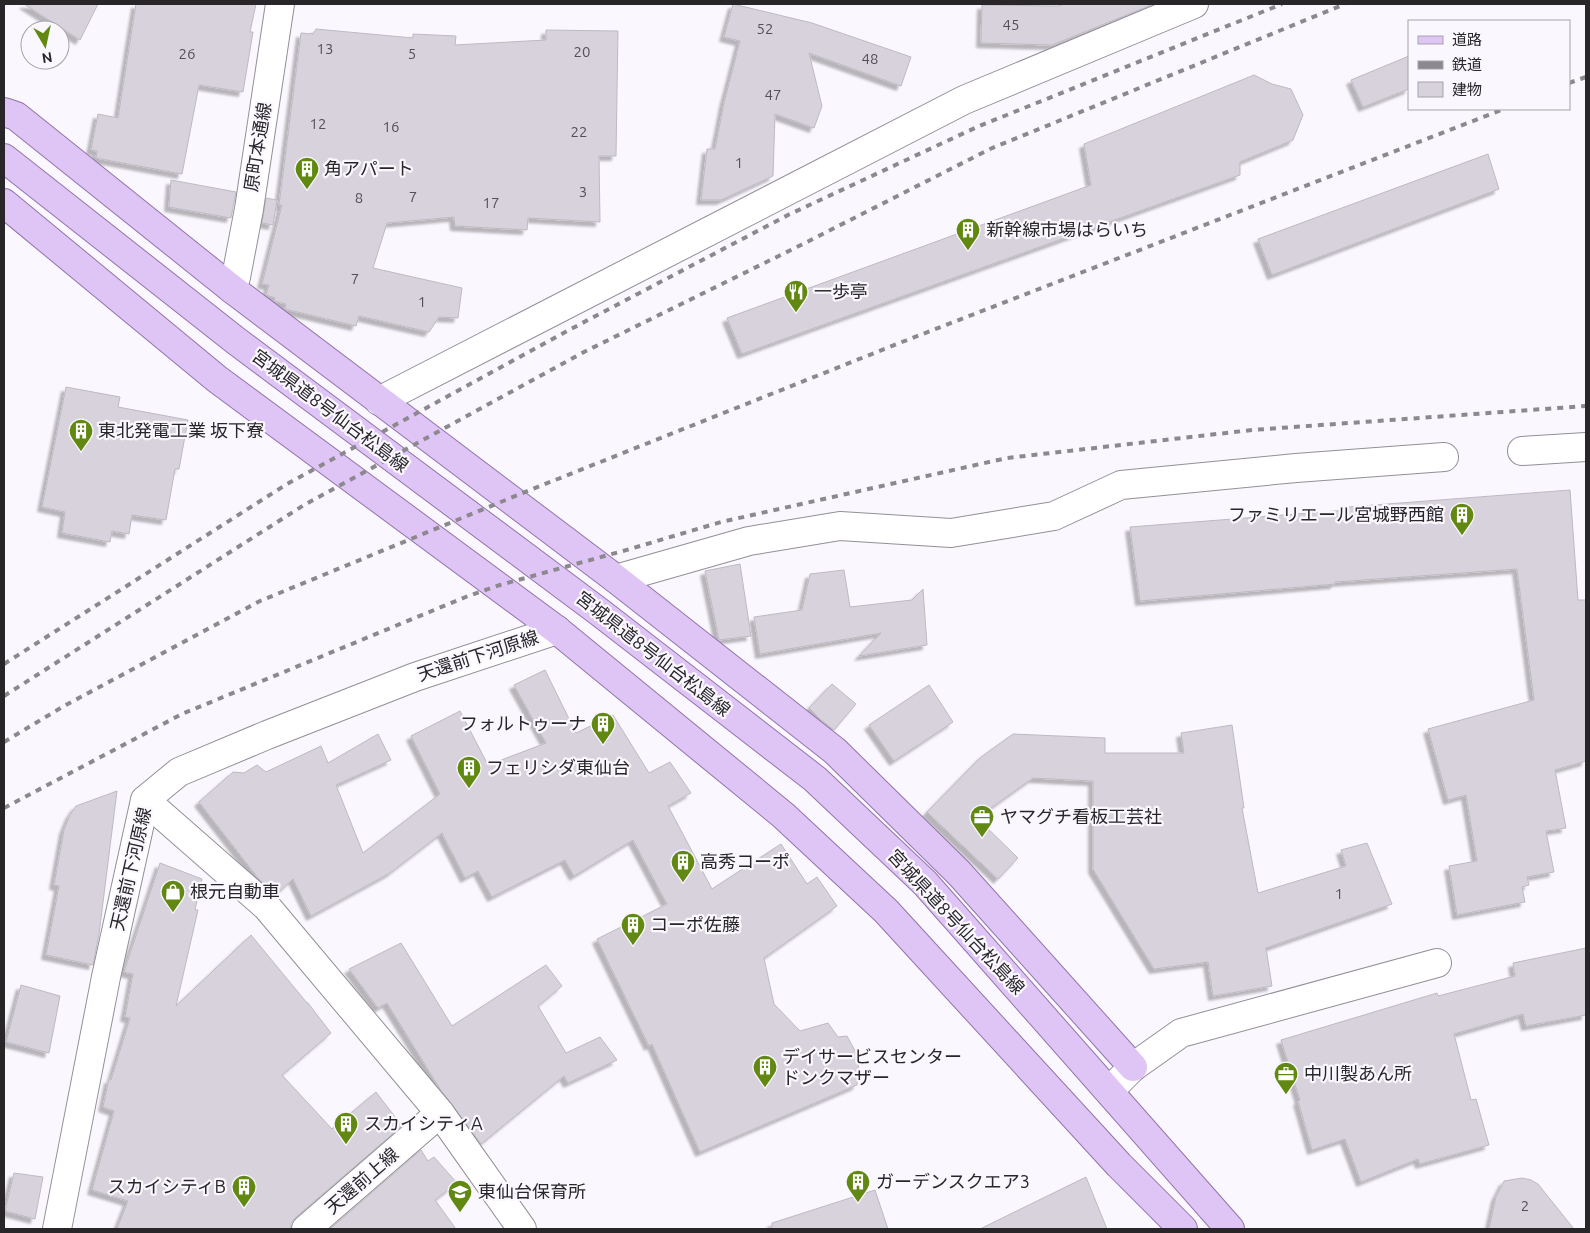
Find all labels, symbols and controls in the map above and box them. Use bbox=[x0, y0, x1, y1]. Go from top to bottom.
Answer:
house number: 45 bbox=[1003, 16, 1019, 33]
north arrow bbox=[20, 20, 70, 70]
house number: 52 bbox=[757, 20, 773, 37]
legend bbox=[1408, 20, 1570, 110]
text: 道路 bbox=[1452, 31, 1482, 48]
house number: 13 bbox=[317, 40, 333, 57]
house number: 20 bbox=[574, 43, 590, 60]
house number: 26 bbox=[179, 45, 195, 62]
house number: 5 bbox=[408, 45, 416, 62]
text: N bbox=[41, 49, 53, 67]
house number: 48 bbox=[862, 50, 878, 67]
text: 鉄道 bbox=[1452, 56, 1482, 73]
text: 建物 bbox=[1452, 81, 1482, 98]
house number: 47 bbox=[765, 86, 781, 103]
street label: 原町本通線 bbox=[240, 101, 274, 193]
house number: 12 bbox=[310, 115, 326, 132]
house number: 16 bbox=[383, 118, 399, 135]
house number: 22 bbox=[571, 123, 587, 140]
house number: 1 bbox=[735, 154, 743, 171]
building icon: 角アパート bbox=[294, 156, 320, 190]
place label: 角アパート bbox=[324, 158, 414, 178]
house number: 3 bbox=[579, 183, 587, 200]
house number: 7 bbox=[409, 188, 417, 205]
house number: 8 bbox=[355, 189, 363, 206]
house number: 17 bbox=[483, 194, 499, 211]
building icon: 新幹線市場はらいち bbox=[955, 217, 981, 251]
place label: 新幹線市場はらいち bbox=[986, 219, 1148, 239]
house number: 7 bbox=[351, 270, 359, 287]
restaurant icon: 一歩亭 bbox=[783, 279, 809, 313]
place label: 一歩亭 bbox=[814, 281, 868, 301]
house number: 1 bbox=[418, 293, 426, 310]
street label: 宮城県道8号仙台松島線 bbox=[249, 345, 413, 475]
building icon: 東北発電工業 坂下寮 bbox=[68, 418, 94, 452]
place label: 東北発電工業 坂下寮 bbox=[98, 420, 264, 440]
building icon: ファミリエール宮城野西館 bbox=[1449, 502, 1475, 536]
place label: ファミリエール宮城野西館 bbox=[1228, 504, 1444, 524]
street label: 宮城県道8号仙台松島線 bbox=[573, 587, 735, 720]
street label: 天還前下河原線 bbox=[415, 626, 541, 684]
building icon: フォルトゥーナ bbox=[590, 711, 616, 745]
place label: フォルトゥーナ bbox=[460, 713, 586, 733]
building icon: フェリシダ東仙台 bbox=[456, 755, 482, 789]
place label: フェリシダ東仙台 bbox=[486, 757, 630, 777]
office icon: ヤマグチ看板工芸社 bbox=[969, 804, 995, 838]
street label: 天還前下河原線 bbox=[106, 805, 154, 932]
place label: ヤマグチ看板工芸社 bbox=[1000, 806, 1162, 826]
street label: 宮城県道8号仙台松島線 bbox=[885, 845, 1029, 998]
building icon: 高秀コーポ bbox=[670, 849, 696, 883]
place label: 高秀コーポ bbox=[700, 851, 790, 871]
shop icon: 根元自動車 bbox=[160, 879, 186, 913]
place label: 根元自動車 bbox=[190, 881, 280, 901]
house number: 1 bbox=[1335, 885, 1343, 902]
building icon: コーポ佐藤 bbox=[620, 912, 646, 946]
place label: コーポ佐藤 bbox=[650, 914, 740, 934]
place label: デイサービスセンター ドンクマザー bbox=[782, 1046, 962, 1087]
building icon: デイサービスセンター ドンクマザー bbox=[752, 1054, 778, 1088]
office icon: 中川製あん所 bbox=[1273, 1061, 1299, 1095]
place label: 中川製あん所 bbox=[1304, 1063, 1412, 1083]
building icon: スカイシティA bbox=[333, 1111, 359, 1145]
place label: スカイシティA bbox=[364, 1113, 483, 1133]
street label: 天還前上線 bbox=[321, 1143, 402, 1217]
building icon: ガーデンスクエア3 bbox=[845, 1169, 871, 1203]
place label: ガーデンスクエア3 bbox=[876, 1171, 1030, 1191]
building icon: スカイシティB bbox=[231, 1174, 257, 1208]
place label: スカイシティB bbox=[108, 1176, 226, 1196]
school or university icon: 東仙台保育所 bbox=[447, 1179, 473, 1213]
place label: 東仙台保育所 bbox=[478, 1181, 586, 1201]
house number: 2 bbox=[1521, 1197, 1529, 1214]

